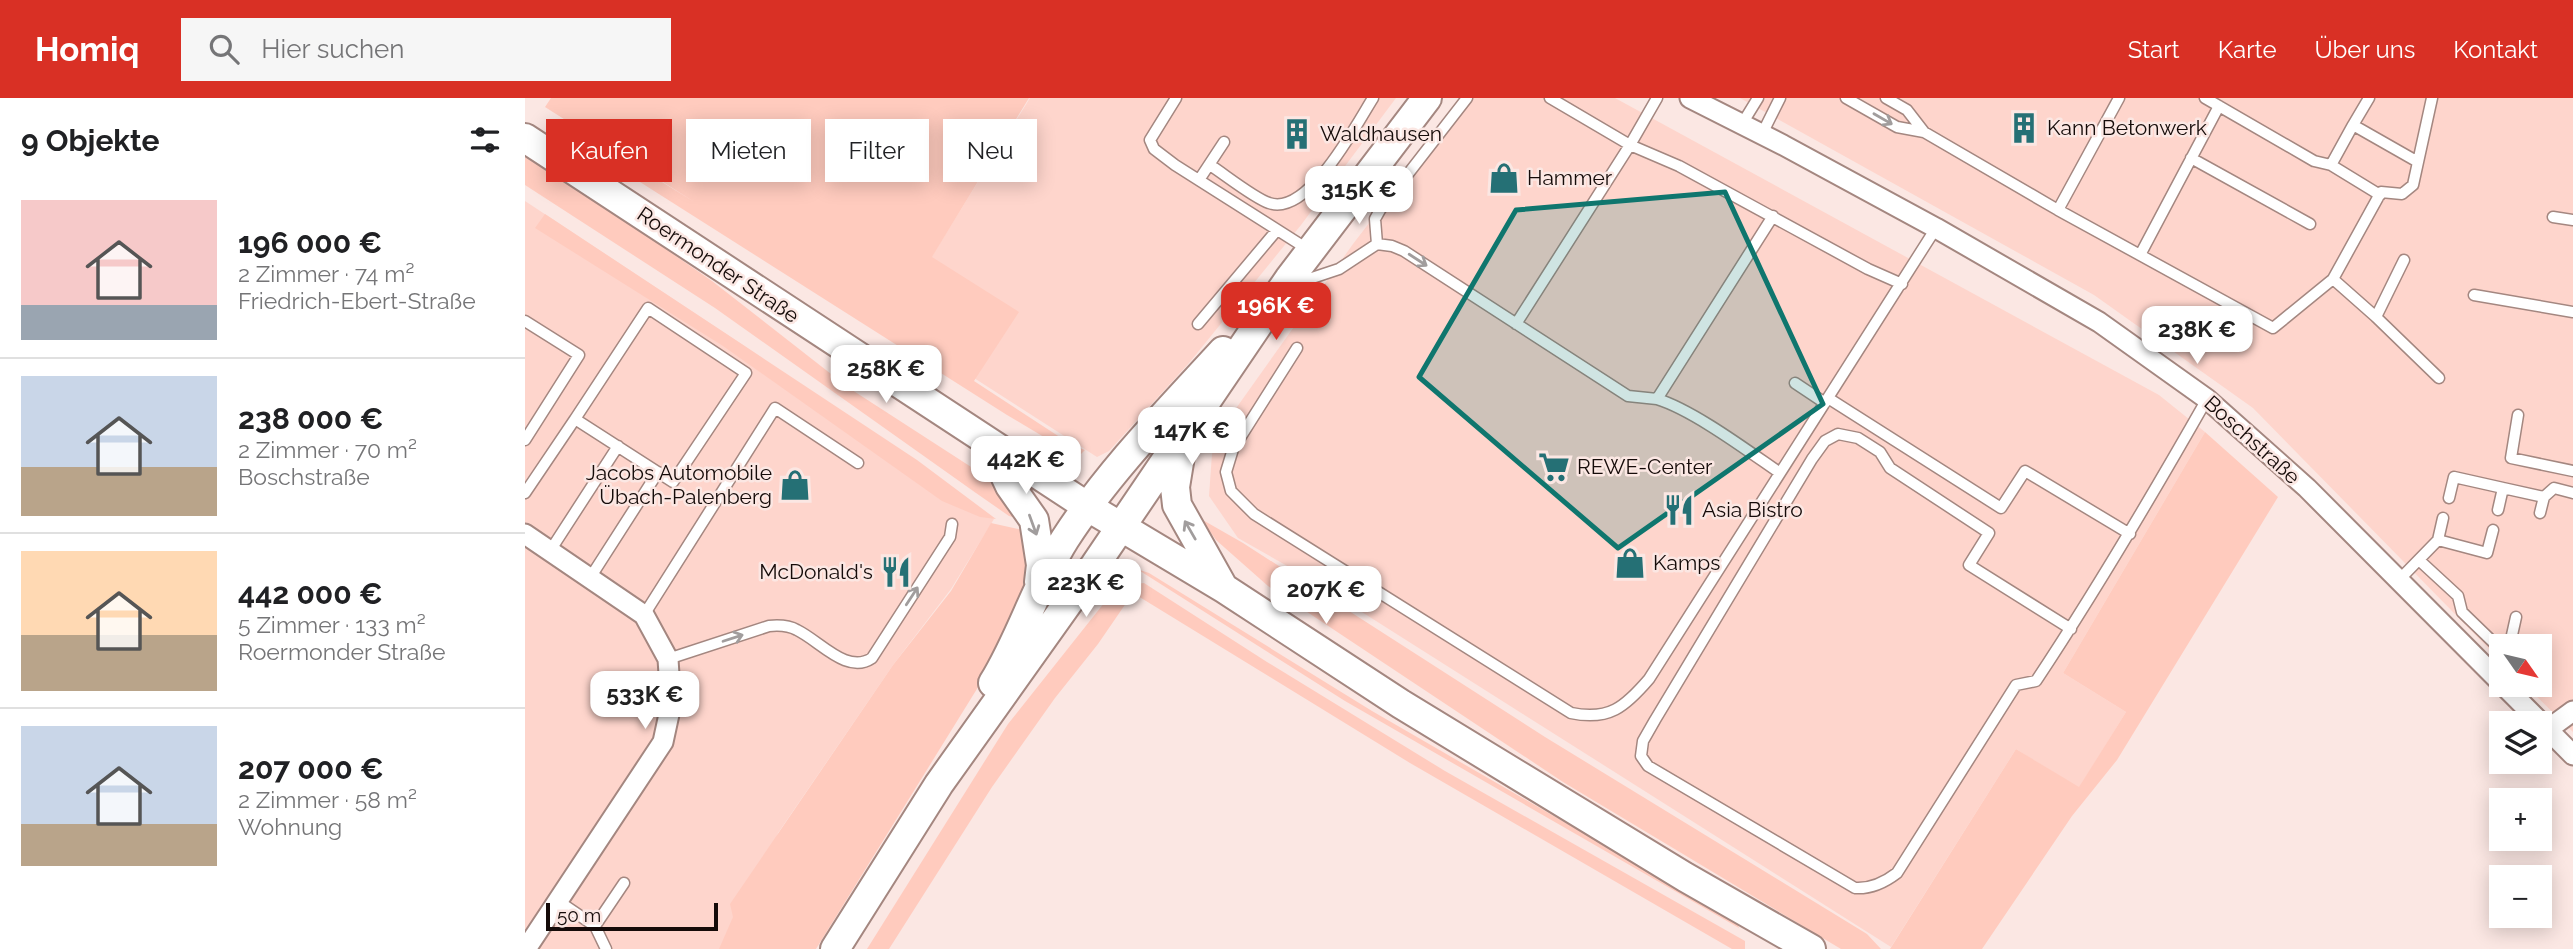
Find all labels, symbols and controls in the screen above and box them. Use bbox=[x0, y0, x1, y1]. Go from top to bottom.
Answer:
search box bbox=[181, 18, 671, 81]
text: Homiq bbox=[35, 30, 139, 69]
icon: search bbox=[205, 30, 243, 68]
text: Hier suchen bbox=[261, 34, 404, 64]
text: Start bbox=[2128, 35, 2180, 64]
text: Karte bbox=[2218, 35, 2277, 64]
text: Über uns bbox=[2315, 35, 2415, 64]
text: Kontakt bbox=[2453, 35, 2538, 64]
building icon: Kann Betonwerk bbox=[2007, 111, 2041, 145]
one-way arrow bbox=[1873, 112, 1893, 126]
place label: Kann Betonwerk bbox=[2047, 115, 2207, 140]
building icon: Waldhausen bbox=[1280, 117, 1314, 151]
chip: Kaufen bbox=[546, 119, 672, 182]
chip: Mieten bbox=[686, 119, 811, 182]
chip: Filter bbox=[825, 119, 929, 182]
chip: Neu bbox=[943, 119, 1037, 182]
icon: filters bbox=[466, 121, 504, 159]
place label: Waldhausen bbox=[1320, 121, 1442, 146]
text: 9 Objekte bbox=[21, 123, 159, 158]
shop icon: Hammer bbox=[1487, 161, 1521, 195]
place label: Hammer bbox=[1527, 165, 1613, 190]
pin: 315K € bbox=[1302, 166, 1416, 226]
text: 315K € bbox=[1321, 175, 1397, 202]
street label: Roermonder Straße bbox=[633, 201, 804, 328]
text: 196 000 € bbox=[238, 225, 382, 260]
icon: home bbox=[77, 228, 161, 312]
one-way arrow bbox=[1408, 253, 1427, 267]
text: 2 Zimmer · 74 m² bbox=[238, 260, 414, 287]
pin: 196K € bbox=[1219, 282, 1333, 342]
text: Friedrich-Ebert-Straße bbox=[238, 287, 476, 314]
text: 196K € bbox=[1237, 291, 1315, 318]
pin: 238K € bbox=[2140, 306, 2254, 366]
text: 238K € bbox=[2158, 315, 2236, 342]
pin: 258K € bbox=[829, 345, 943, 405]
text: 258K € bbox=[847, 354, 925, 381]
street label: Boschstraße bbox=[2199, 390, 2305, 489]
text: 238 000 € bbox=[238, 401, 383, 436]
icon: home bbox=[77, 404, 161, 488]
pin: 147K € bbox=[1135, 408, 1249, 467]
text: 147K € bbox=[1154, 416, 1230, 443]
text: 2 Zimmer · 70 m² bbox=[238, 436, 417, 463]
pin: 442K € bbox=[969, 436, 1083, 496]
text: 442K € bbox=[987, 445, 1065, 472]
supermarket icon: REWE-Center bbox=[1537, 450, 1571, 484]
place label: REWE-Center bbox=[1577, 454, 1713, 479]
place label: Jacobs Automobile Übach-Palenberg bbox=[586, 460, 772, 509]
text: Boschstraße bbox=[238, 463, 370, 490]
shop icon: Jacobs Automobile Übach-Palenberg bbox=[778, 468, 812, 502]
restaurant icon: Asia Bistro bbox=[1662, 493, 1696, 527]
place label: Asia Bistro bbox=[1702, 497, 1803, 522]
one-way arrow bbox=[1028, 513, 1040, 535]
one-way arrow bbox=[1183, 521, 1197, 541]
shop icon: Kamps bbox=[1613, 546, 1647, 580]
place label: Kamps bbox=[1653, 550, 1720, 575]
restaurant icon: McDonald's bbox=[879, 555, 913, 589]
place label: McDonald's bbox=[759, 559, 873, 584]
pin: 223K € bbox=[1029, 560, 1143, 619]
pin: 207K € bbox=[1269, 566, 1383, 626]
text: 223K € bbox=[1047, 568, 1125, 595]
text: 207K € bbox=[1287, 575, 1365, 602]
text: 442 000 € bbox=[238, 576, 383, 611]
icon: home bbox=[77, 579, 161, 663]
one-way arrow bbox=[904, 587, 919, 606]
text: 5 Zimmer · 133 m² bbox=[238, 611, 426, 638]
one-way arrow bbox=[721, 630, 743, 643]
north arrow bbox=[2489, 634, 2551, 696]
map controls bbox=[2489, 634, 2552, 928]
text: Roermonder Straße bbox=[238, 638, 446, 665]
pin: 533K € bbox=[588, 672, 702, 731]
text: 533K € bbox=[606, 680, 684, 707]
button: layers bbox=[2489, 711, 2552, 774]
text: 207 000 € bbox=[238, 751, 384, 786]
icon: home bbox=[77, 754, 161, 838]
text: 2 Zimmer · 58 m² bbox=[238, 786, 417, 813]
button: + bbox=[2489, 788, 2552, 851]
text: Wohnung bbox=[238, 813, 342, 840]
button: − bbox=[2489, 865, 2552, 928]
scale bar bbox=[546, 900, 717, 932]
text: 50 m bbox=[557, 904, 601, 926]

